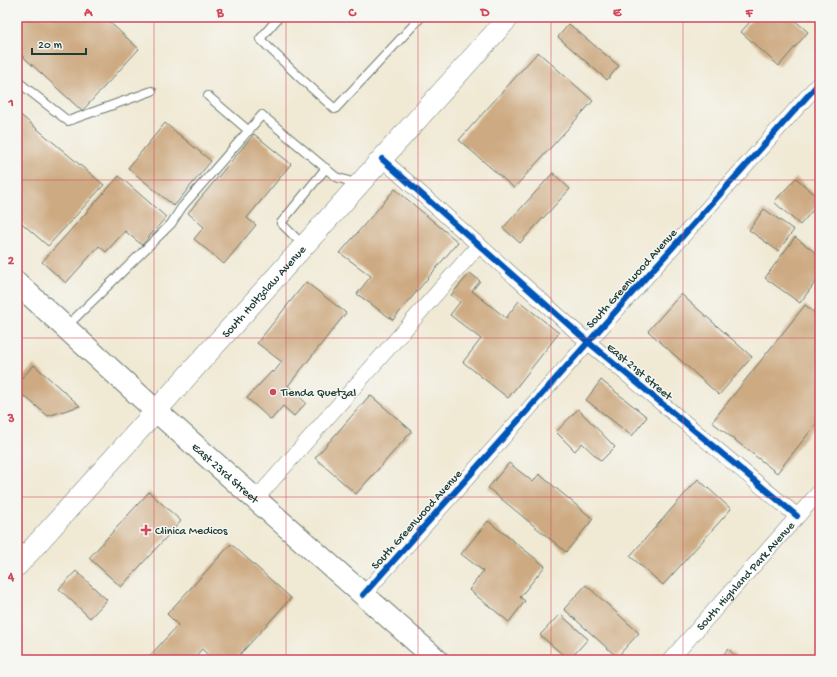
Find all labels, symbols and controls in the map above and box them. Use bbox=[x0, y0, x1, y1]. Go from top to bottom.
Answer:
text: A bbox=[83, 6, 93, 21]
text: B bbox=[216, 6, 225, 21]
text: C bbox=[347, 6, 357, 21]
text: D bbox=[480, 6, 490, 21]
text: E bbox=[613, 6, 622, 21]
text: F bbox=[745, 6, 754, 21]
scale bar bbox=[32, 30, 86, 56]
text: 20 m bbox=[38, 39, 63, 53]
text: 1 bbox=[7, 96, 14, 111]
street label: South Greenwood Avenue bbox=[584, 226, 681, 332]
street label: South Holtzclaw Avenue bbox=[220, 243, 310, 342]
text: 2 bbox=[8, 254, 15, 269]
street label: East 21st Street bbox=[603, 341, 675, 405]
marker: Tienda Quetzal bbox=[268, 387, 278, 397]
place label: Tienda Quetzal bbox=[280, 387, 356, 401]
text: 3 bbox=[7, 412, 15, 427]
street label: East 23rd Street bbox=[188, 441, 261, 508]
street label: South Greenwood Avenue bbox=[369, 467, 466, 573]
street label: South Highland Park Avenue bbox=[694, 519, 799, 634]
marker: Clinica Medicos bbox=[140, 524, 152, 536]
place label: Clinica Medicos bbox=[155, 525, 228, 539]
text: 4 bbox=[7, 570, 15, 585]

